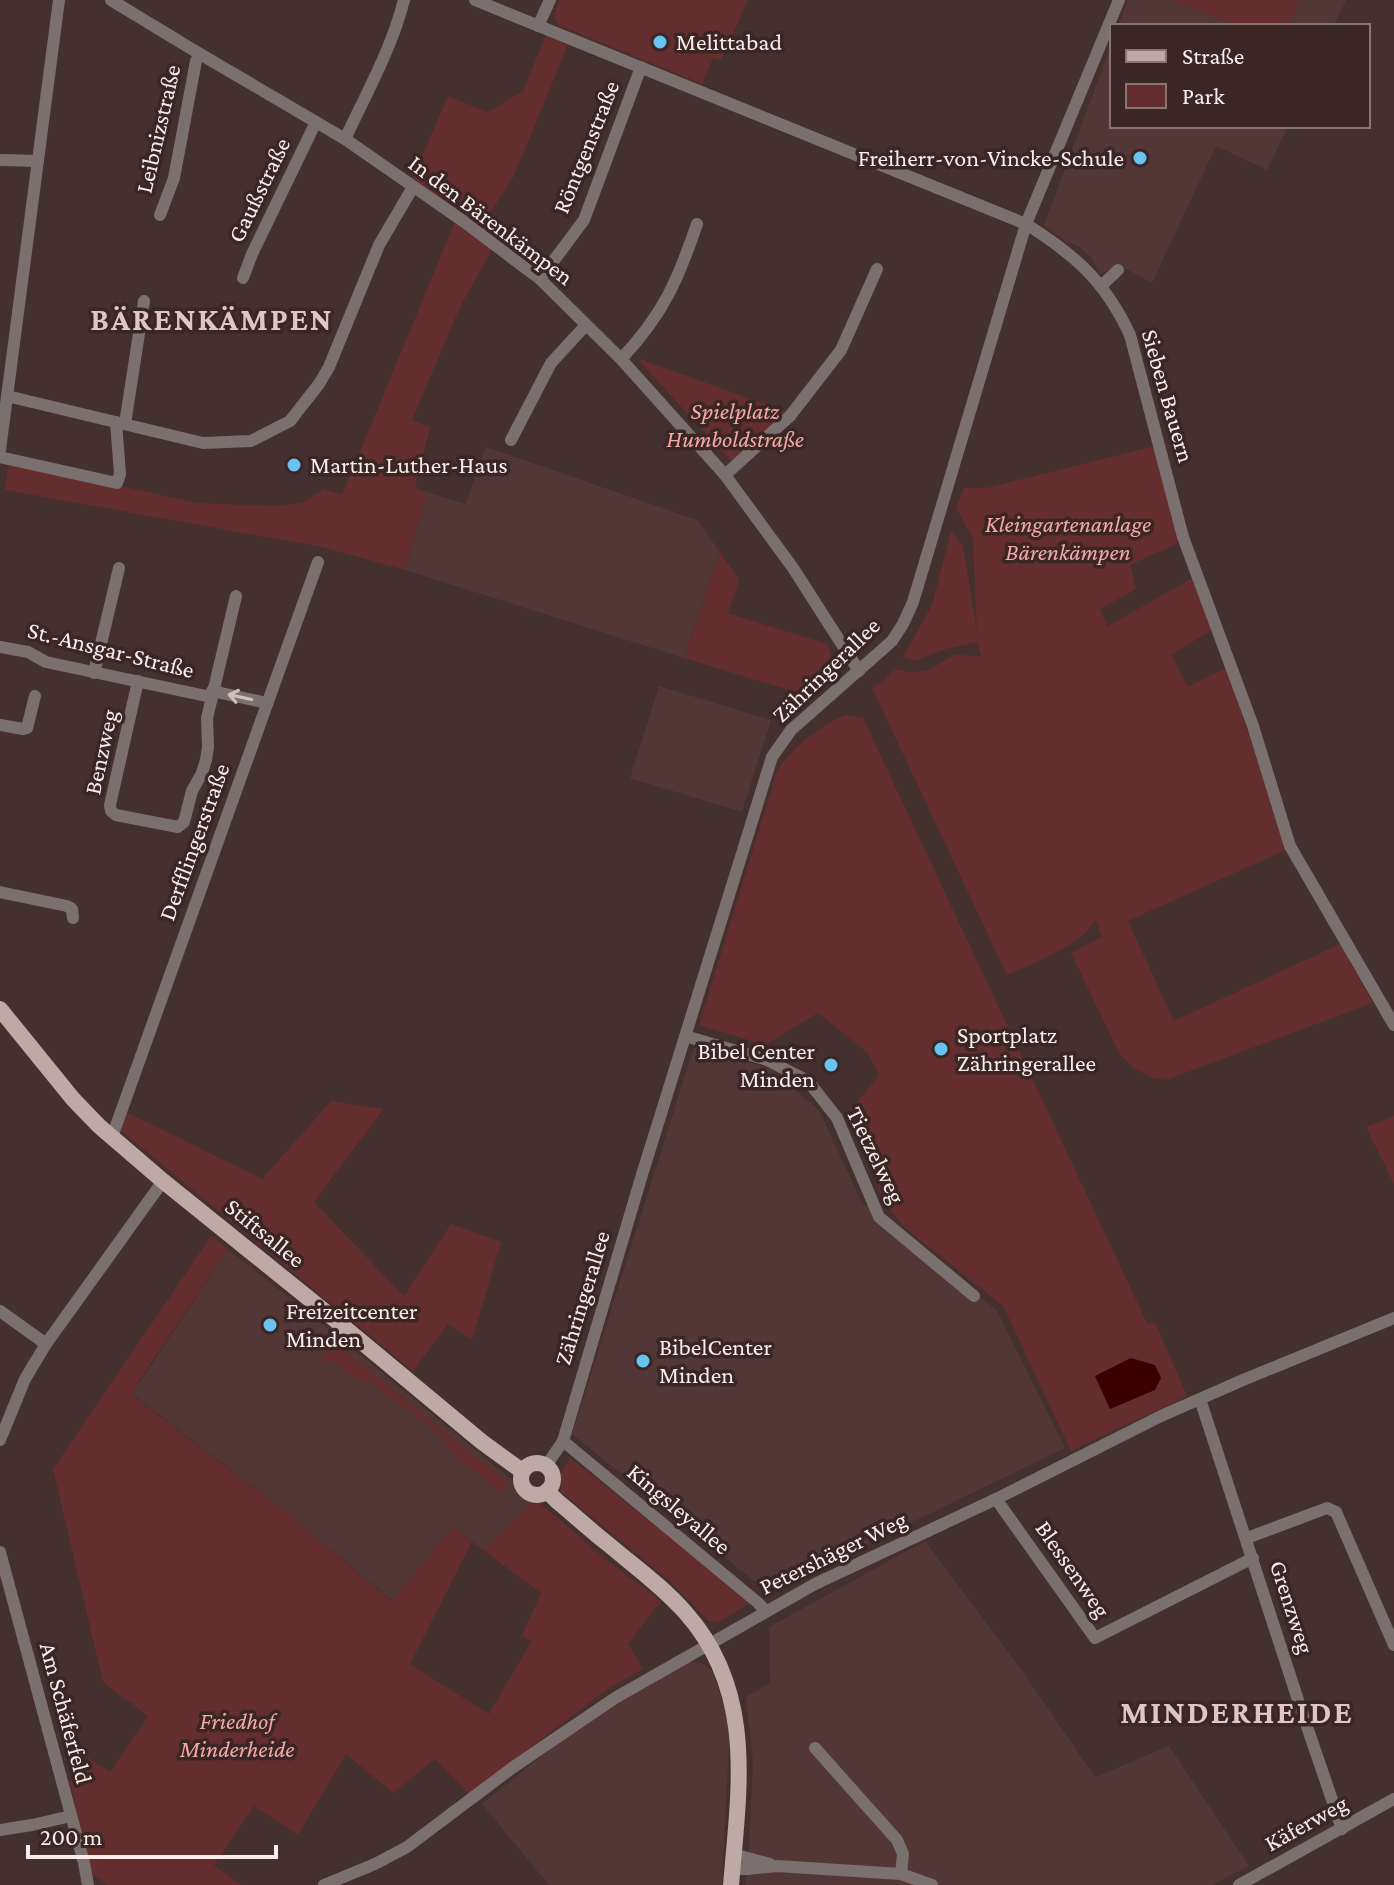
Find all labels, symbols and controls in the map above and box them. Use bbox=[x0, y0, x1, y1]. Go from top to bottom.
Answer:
legend bbox=[1110, 24, 1370, 128]
place label: Melittabad bbox=[676, 28, 782, 55]
marker: Melittabad bbox=[651, 33, 669, 51]
text: Straße bbox=[1182, 42, 1244, 69]
street label: Leibnizstraße bbox=[130, 62, 185, 196]
street label: Röntgenstraße bbox=[547, 76, 624, 217]
text: Park bbox=[1182, 82, 1225, 109]
street label: Gaußstraße bbox=[222, 133, 295, 246]
place label: Freiherr-von-Vincke-Schule bbox=[858, 144, 1124, 171]
street label: In den Bärenkämpen bbox=[404, 149, 579, 290]
marker: Freiherr-von-Vincke-Schule bbox=[1131, 149, 1149, 167]
district label: BÄRENKÄMPEN bbox=[90, 301, 334, 337]
street label: Sieben Bauern bbox=[1137, 326, 1200, 466]
park label: Spielplatz Humboldstraße bbox=[666, 397, 804, 452]
place label: Martin-Luther-Haus bbox=[310, 451, 508, 478]
marker: Martin-Luther-Haus bbox=[285, 456, 303, 474]
park label: Kleingartenanlage Bärenkämpen bbox=[985, 510, 1151, 565]
street label: Zähringerallee bbox=[766, 612, 885, 728]
street label: St.-Ansgar-Straße bbox=[25, 616, 197, 683]
one-way arrow bbox=[227, 689, 253, 704]
street label: Benzweg bbox=[78, 707, 123, 797]
street label: Derfflingerstraße bbox=[153, 760, 234, 924]
place label: Sportplatz Zähringerallee bbox=[957, 1021, 1096, 1076]
place label: Bibel Center Minden bbox=[698, 1037, 815, 1092]
marker: Sportplatz Zähringerallee bbox=[932, 1040, 950, 1058]
marker: Bibel Center Minden bbox=[822, 1056, 840, 1074]
street label: Tietzelweg bbox=[841, 1102, 912, 1208]
street label: Stiftsallee bbox=[220, 1192, 311, 1273]
street label: Zähringerallee bbox=[548, 1227, 615, 1368]
place label: Freizeitcenter Minden bbox=[286, 1297, 418, 1352]
marker: Freizeitcenter Minden bbox=[261, 1316, 279, 1334]
place label: BibelCenter Minden bbox=[659, 1333, 772, 1388]
marker: BibelCenter Minden bbox=[634, 1352, 652, 1370]
street label: Kingsleyallee bbox=[622, 1458, 736, 1560]
street label: Petershäger Weg bbox=[755, 1505, 911, 1600]
street label: Blessenweg bbox=[1030, 1515, 1117, 1623]
street label: Grenzweg bbox=[1265, 1557, 1320, 1657]
street label: Am Schäferfeld bbox=[35, 1639, 98, 1787]
district label: MINDERHEIDE bbox=[1120, 1694, 1354, 1730]
park label: Friedhof Minderheide bbox=[179, 1707, 294, 1762]
street label: Käferweg bbox=[1260, 1789, 1352, 1856]
scale bar bbox=[28, 1809, 276, 1859]
text: 200 m bbox=[40, 1823, 102, 1850]

